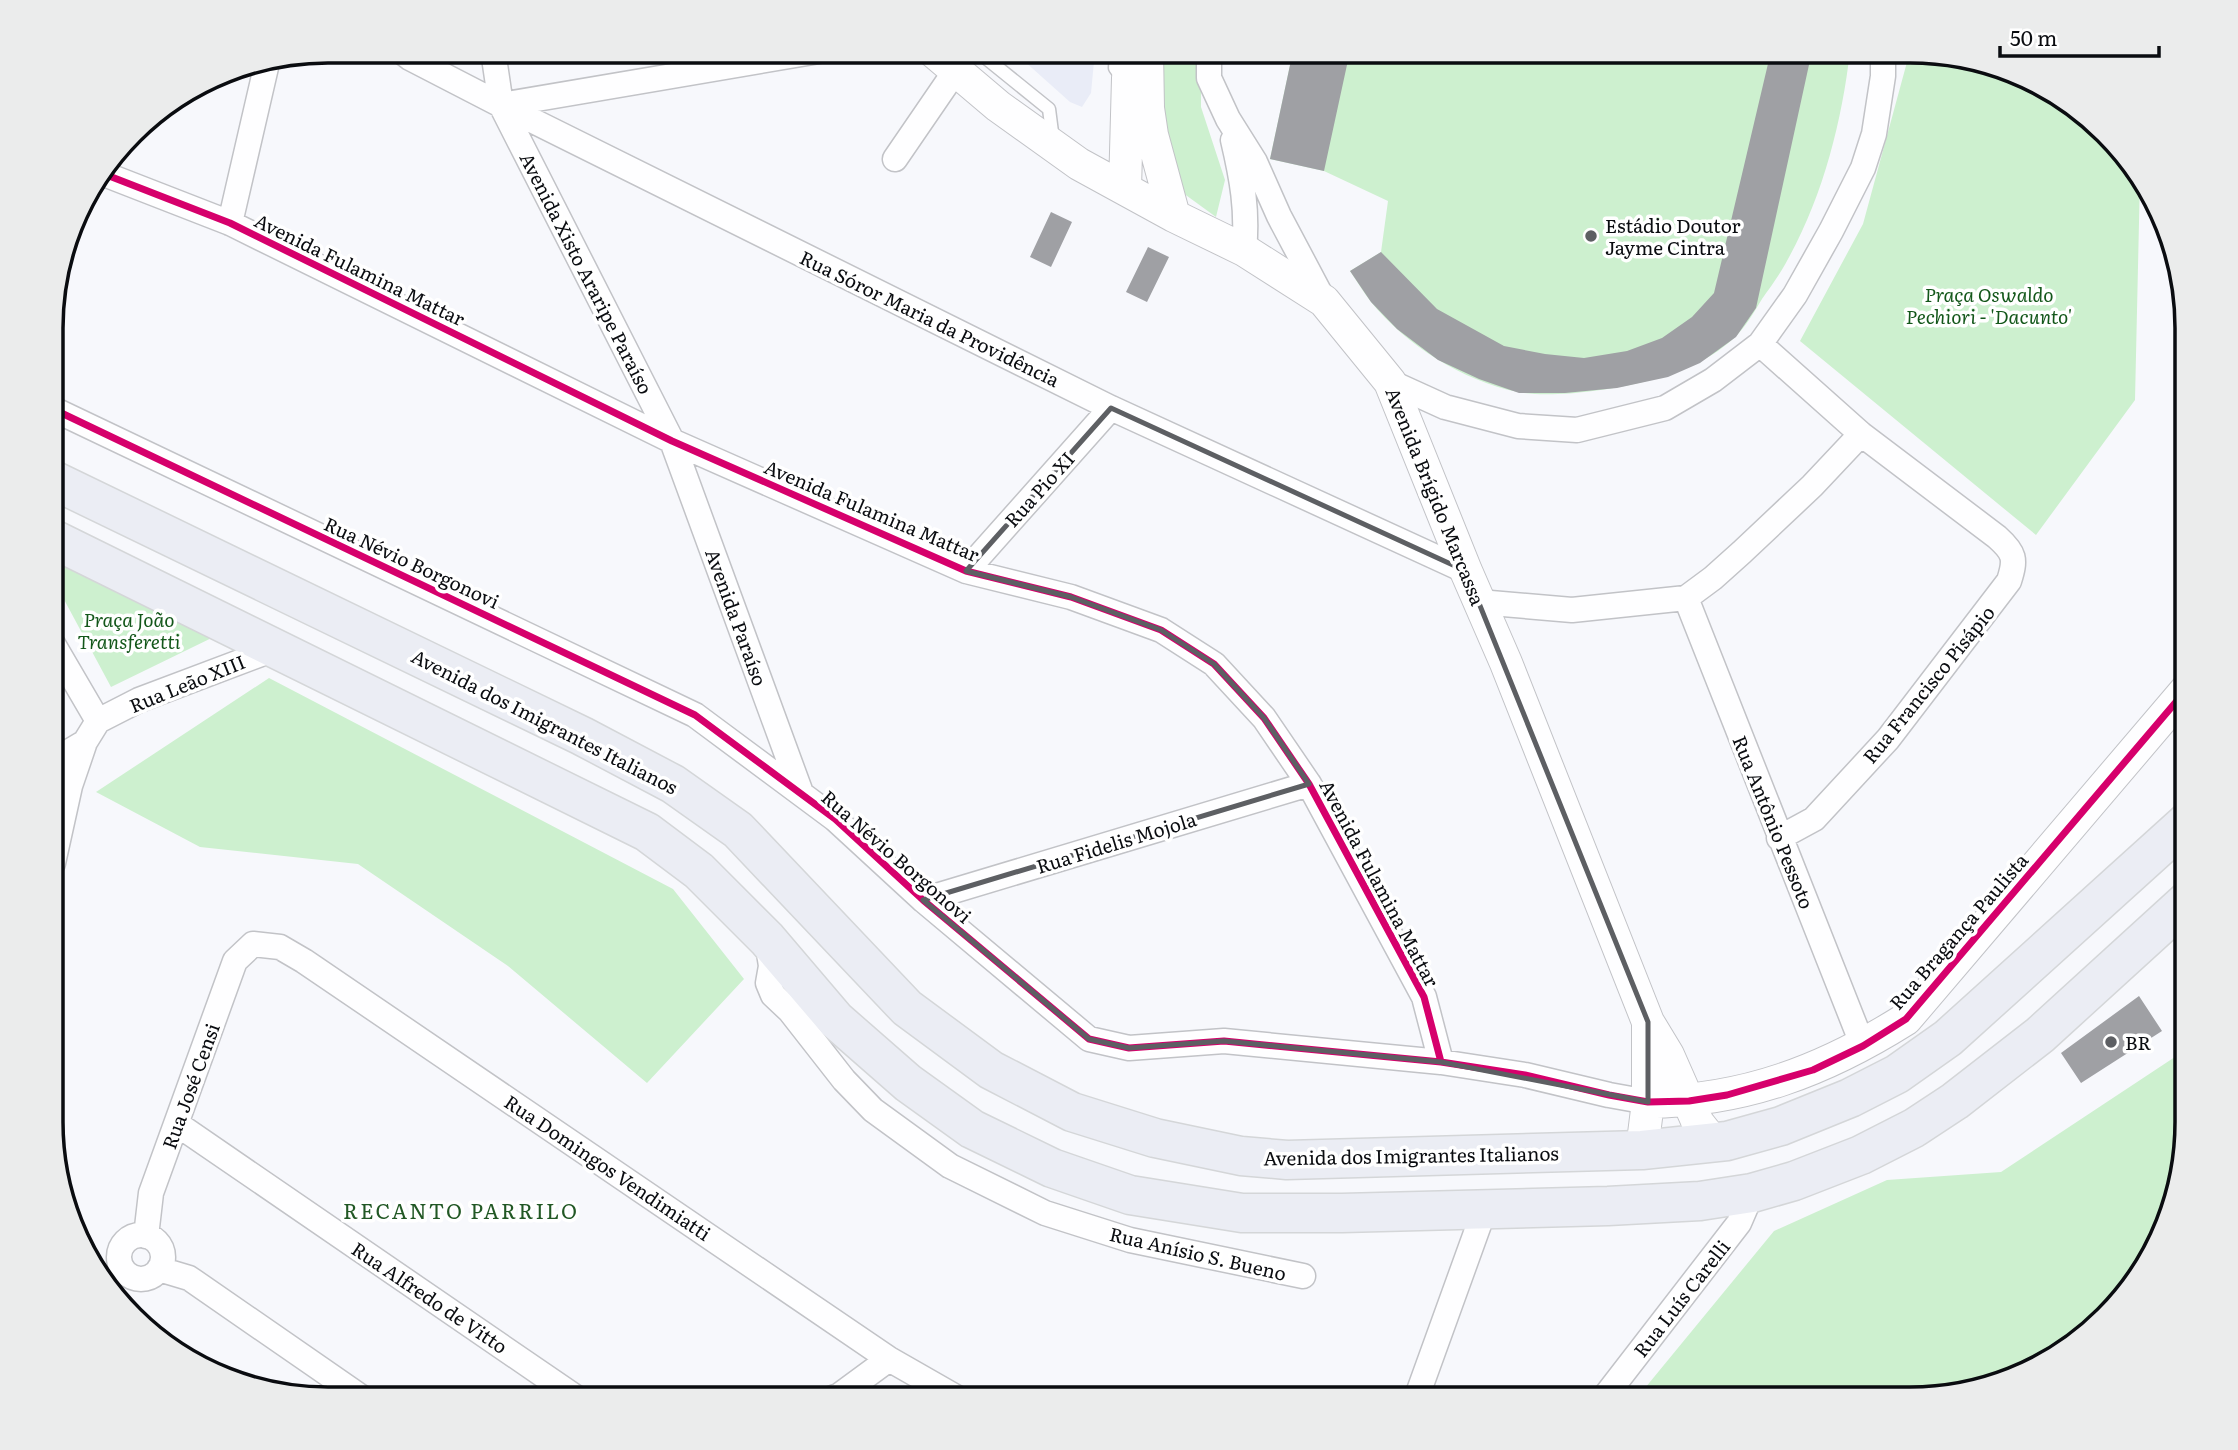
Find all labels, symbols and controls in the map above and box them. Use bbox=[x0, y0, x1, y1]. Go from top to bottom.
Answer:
scale bar bbox=[2000, 14, 2159, 58]
text: 50 m bbox=[2010, 21, 2057, 52]
street label: Avenida Xisto Araripe Paraíso bbox=[514, 147, 660, 399]
street label: Avenida Fulamina Mattar bbox=[250, 206, 470, 332]
place label: Estádio Doutor Jayme Cintra bbox=[1605, 211, 1741, 261]
marker: Estádio Doutor Jayme Cintra bbox=[1583, 228, 1599, 244]
street label: Rua Sóror Maria da Providência bbox=[795, 243, 1065, 394]
park label: Praça Oswaldo Pechiori - 'Dacunto' bbox=[1906, 280, 2072, 330]
street label: Avenida Brígido Marcassa bbox=[1379, 383, 1493, 610]
street label: Rua Pio XI bbox=[998, 445, 1080, 533]
street label: Avenida Fulamina Mattar bbox=[760, 452, 984, 568]
street label: Rua Névio Borgonovi bbox=[320, 509, 504, 615]
street label: Avenida Paraíso bbox=[699, 545, 775, 689]
street label: Rua Francisco Pisápio bbox=[1855, 599, 2001, 769]
park label: Praça João Transferetti bbox=[78, 605, 181, 655]
street label: Avenida dos Imigrantes Italianos bbox=[407, 641, 683, 801]
street label: Rua Leão XIII bbox=[125, 647, 249, 719]
street label: Rua Antônio Pessoto bbox=[1726, 731, 1822, 913]
street label: Avenida Fulamina Mattar bbox=[1313, 774, 1447, 992]
street label: Rua Névio Borgonovi bbox=[816, 783, 978, 929]
street label: Rua Fidelis Mojola bbox=[1032, 804, 1200, 880]
street label: Rua Bragança Paulista bbox=[1882, 846, 2034, 1015]
street label: Rua José Censi bbox=[154, 1019, 226, 1153]
place label: BR bbox=[2125, 1028, 2152, 1056]
marker: BR bbox=[2103, 1034, 2119, 1050]
street label: Rua Domingos Vendimiatti bbox=[499, 1087, 717, 1247]
street label: Avenida dos Imigrantes Italianos bbox=[1263, 1138, 1559, 1172]
district label: RECANTO PARRILO bbox=[343, 1194, 579, 1225]
street label: Rua Anísio S. Bueno bbox=[1107, 1219, 1289, 1287]
street label: Rua Luís Carelli bbox=[1626, 1233, 1736, 1363]
street label: Rua Alfredo de Vitto bbox=[346, 1234, 514, 1360]

